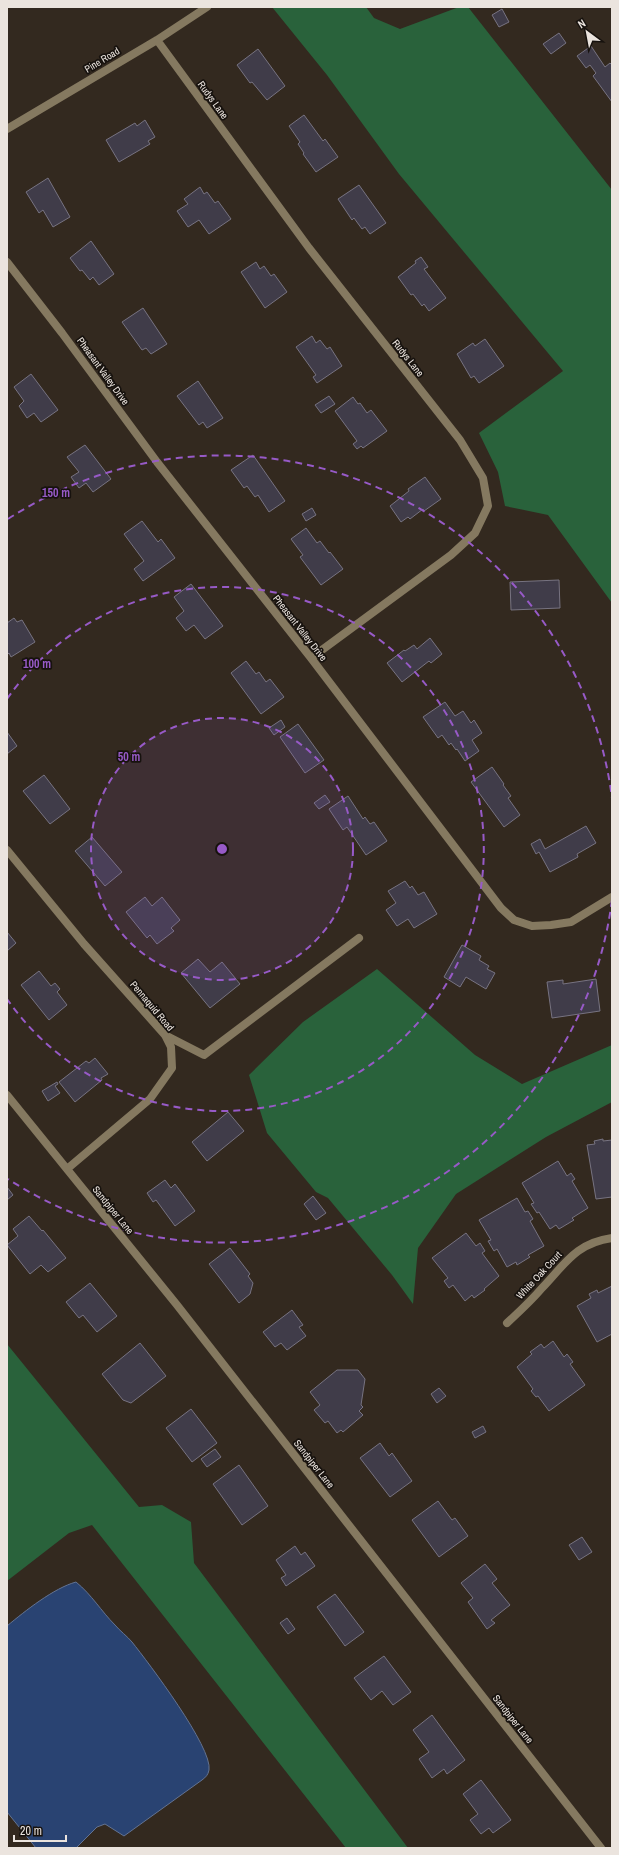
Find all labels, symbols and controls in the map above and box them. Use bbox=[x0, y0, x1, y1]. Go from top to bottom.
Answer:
north arrow bbox=[567, 12, 607, 52]
text: N bbox=[575, 16, 588, 31]
street label: Pine Road bbox=[82, 44, 122, 76]
street label: Rudys Lane bbox=[195, 78, 231, 122]
street label: Pheasant Valley Drive bbox=[74, 335, 132, 408]
street label: Rudys Lane bbox=[389, 337, 427, 380]
text: 150 m bbox=[42, 485, 70, 501]
street label: Pheasant Valley Drive bbox=[270, 592, 330, 664]
text: 100 m bbox=[23, 656, 51, 672]
text: 50 m bbox=[118, 749, 140, 765]
centre of rings bbox=[215, 842, 229, 856]
street label: Pennaquid Road bbox=[127, 978, 177, 1034]
street label: Sandpiper Lane bbox=[90, 1183, 137, 1237]
street label: White Oak Court bbox=[513, 1248, 565, 1302]
street label: Sandpiper Lane bbox=[291, 1437, 337, 1491]
street label: Sandpiper Lane bbox=[490, 1692, 536, 1746]
scale bar bbox=[14, 1817, 66, 1843]
text: 20 m bbox=[20, 1823, 42, 1839]

